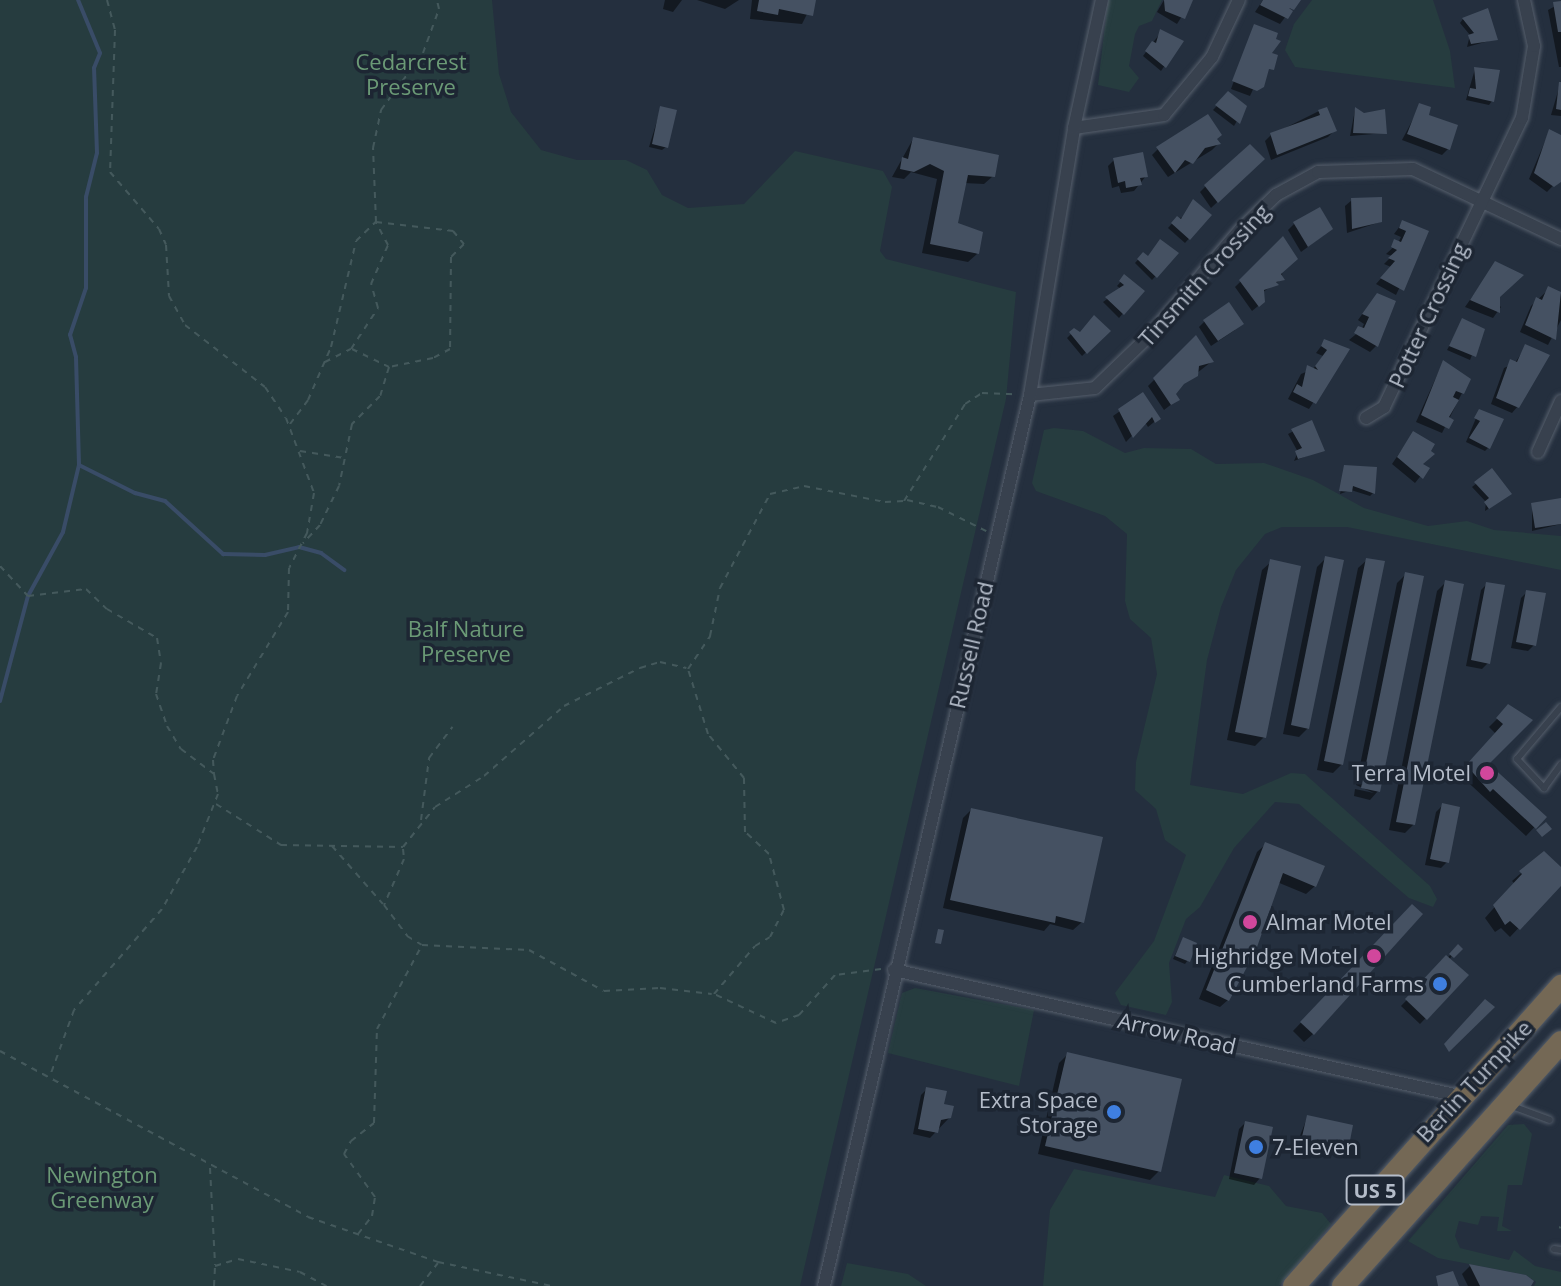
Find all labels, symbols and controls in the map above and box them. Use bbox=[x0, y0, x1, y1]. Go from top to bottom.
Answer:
park label: Cedarcrest Preserve bbox=[355, 48, 467, 100]
street label: Tinsmith Crossing bbox=[1133, 198, 1275, 352]
street label: Potter Crossing bbox=[1383, 238, 1473, 392]
street label: Russell Road bbox=[944, 579, 998, 711]
park label: Balf Nature Preserve bbox=[408, 615, 524, 666]
place label: Terra Motel bbox=[1352, 760, 1471, 786]
marker: Terra Motel bbox=[1478, 764, 1496, 782]
place label: Almar Motel bbox=[1266, 909, 1392, 935]
marker: Almar Motel bbox=[1241, 913, 1259, 931]
place label: Highridge Motel bbox=[1194, 943, 1358, 969]
marker: Highridge Motel bbox=[1365, 947, 1383, 965]
place label: Cumberland Farms bbox=[1228, 971, 1424, 997]
marker: Cumberland Farms bbox=[1431, 975, 1449, 993]
street label: Arrow Road bbox=[1115, 1007, 1239, 1059]
street label: Berlin Turnpike bbox=[1411, 1015, 1537, 1147]
place label: Extra Space Storage bbox=[979, 1086, 1098, 1138]
marker: Extra Space Storage bbox=[1105, 1103, 1123, 1121]
place label: 7-Eleven bbox=[1272, 1134, 1359, 1160]
marker: 7-Eleven bbox=[1247, 1138, 1265, 1156]
park label: Newington Greenway bbox=[46, 1161, 158, 1212]
road number: US 5 bbox=[1345, 1174, 1405, 1206]

